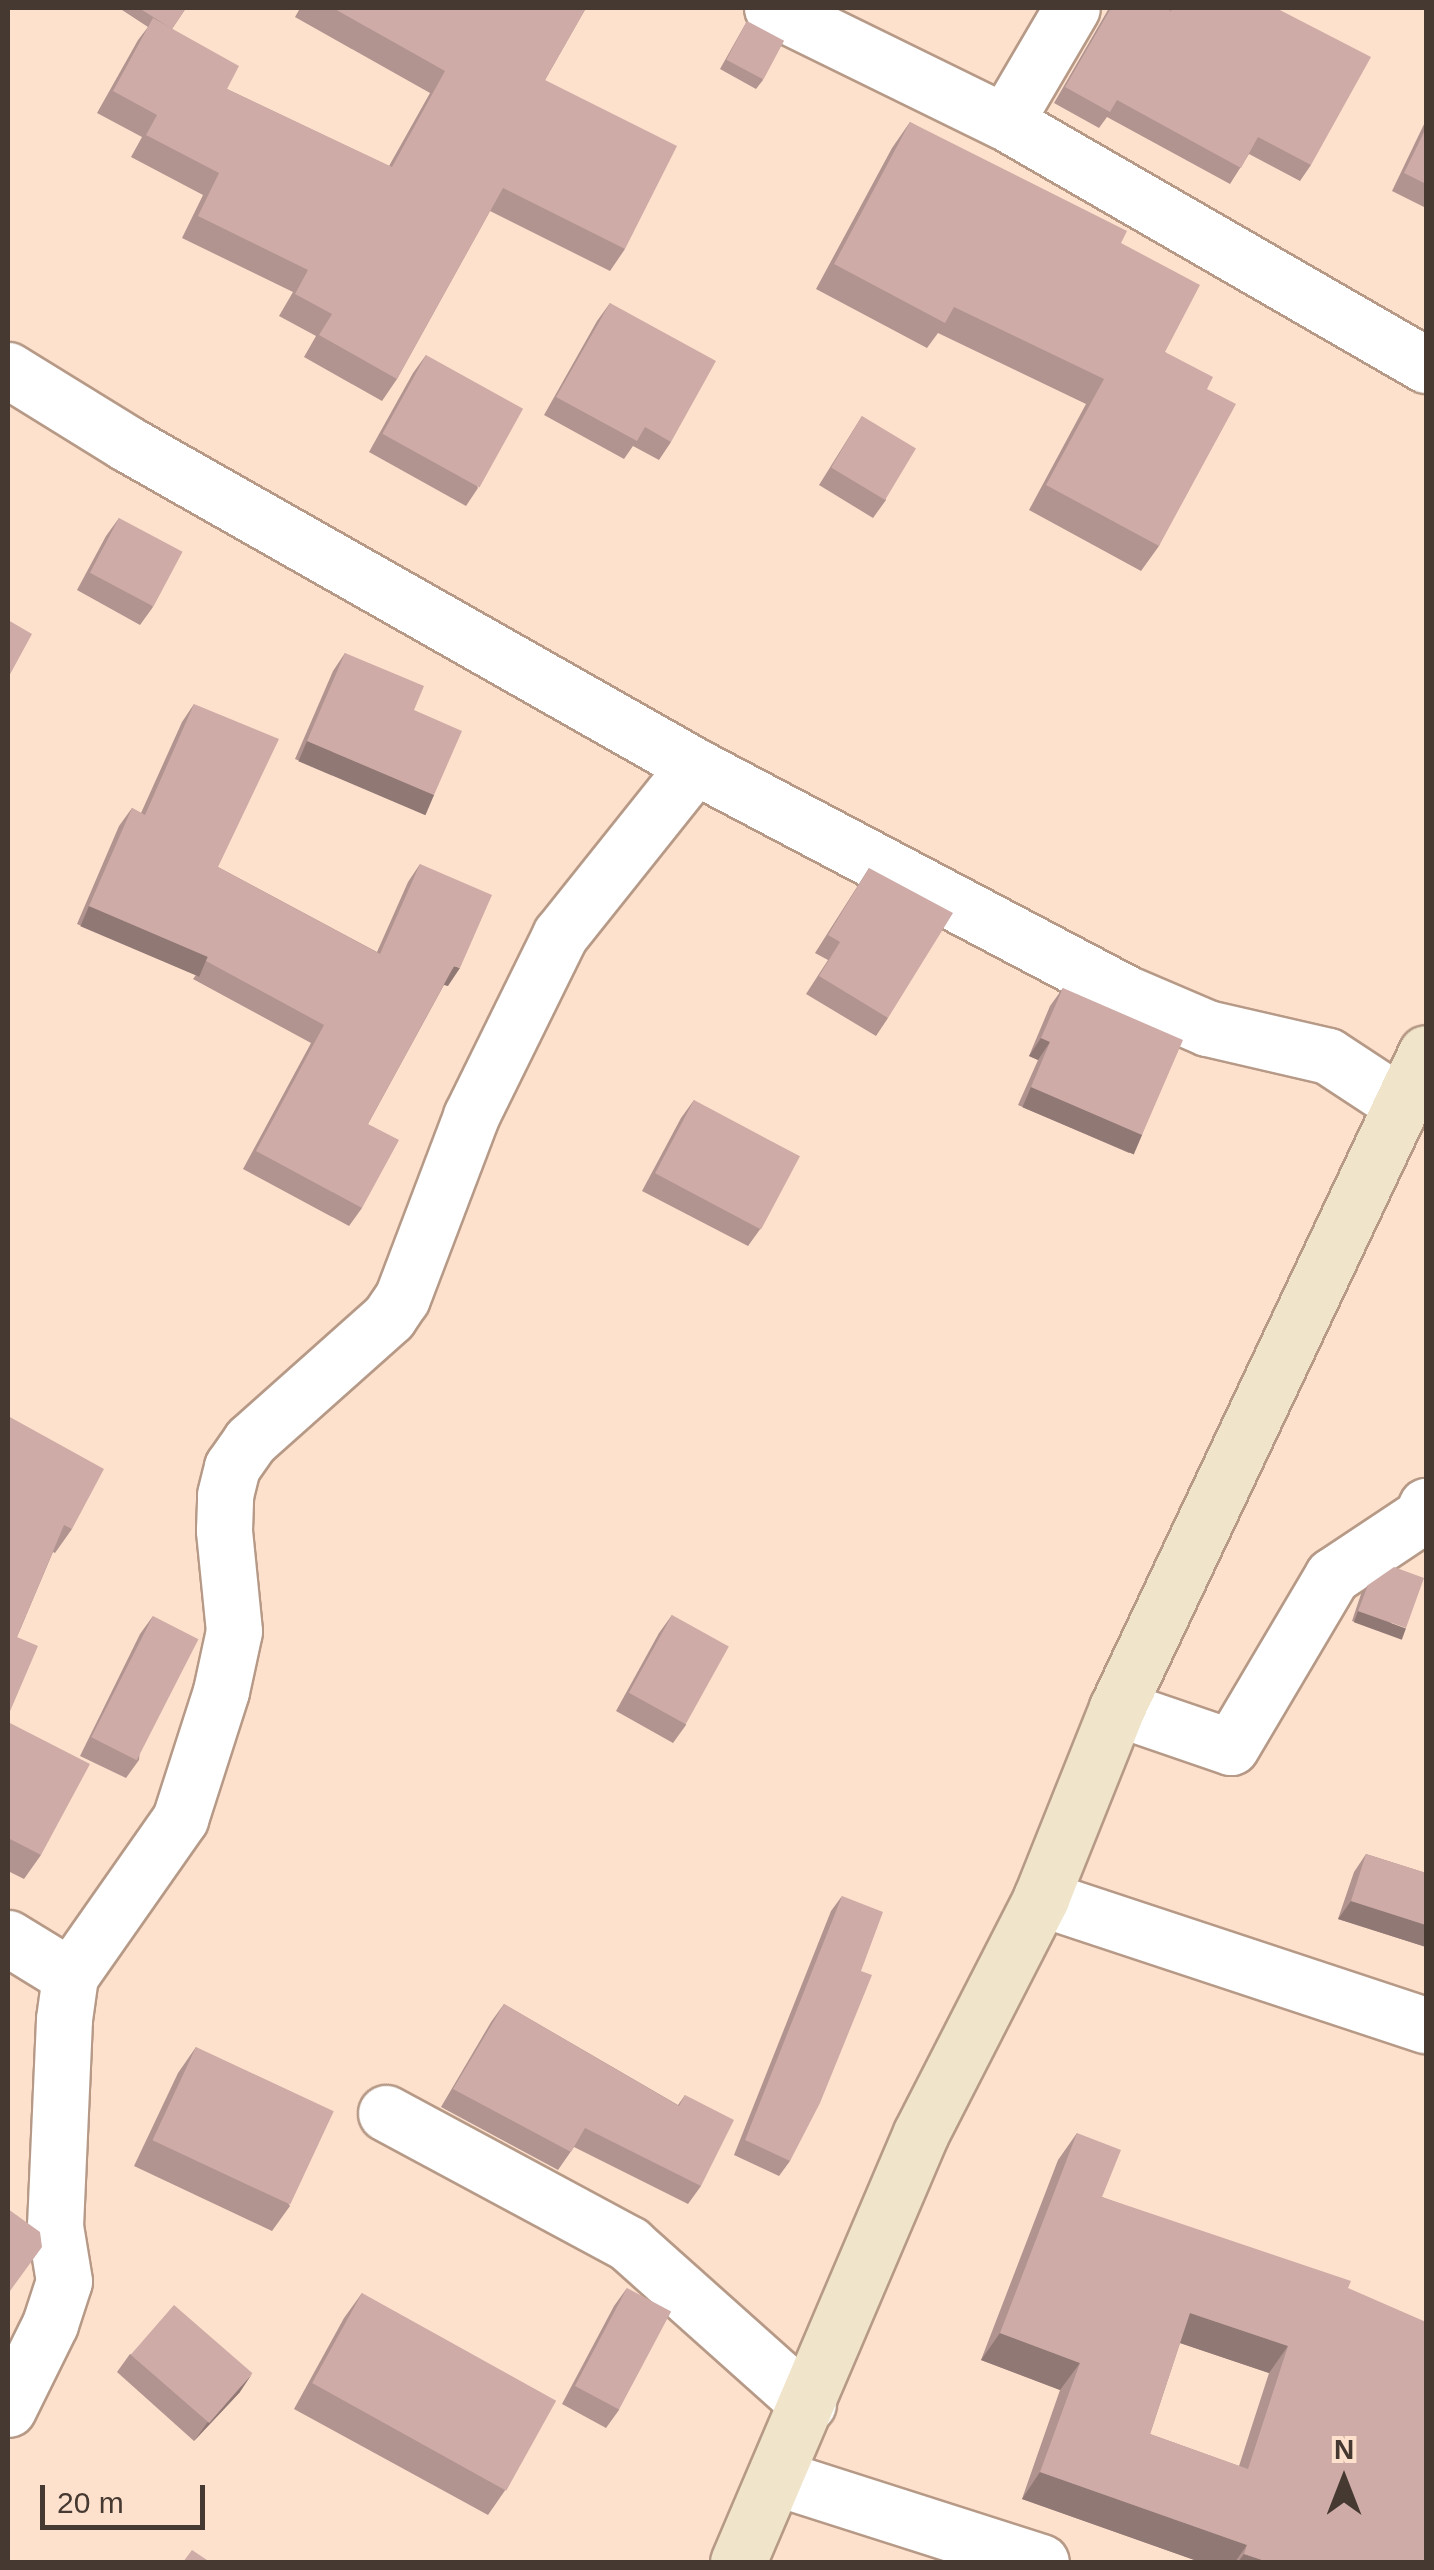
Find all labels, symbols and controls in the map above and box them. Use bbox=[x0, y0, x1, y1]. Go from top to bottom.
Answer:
north arrow bbox=[1294, 2430, 1394, 2530]
text: N bbox=[1334, 2434, 1354, 2465]
scale bar bbox=[45, 2465, 210, 2527]
text: 20 m bbox=[57, 2486, 124, 2519]

